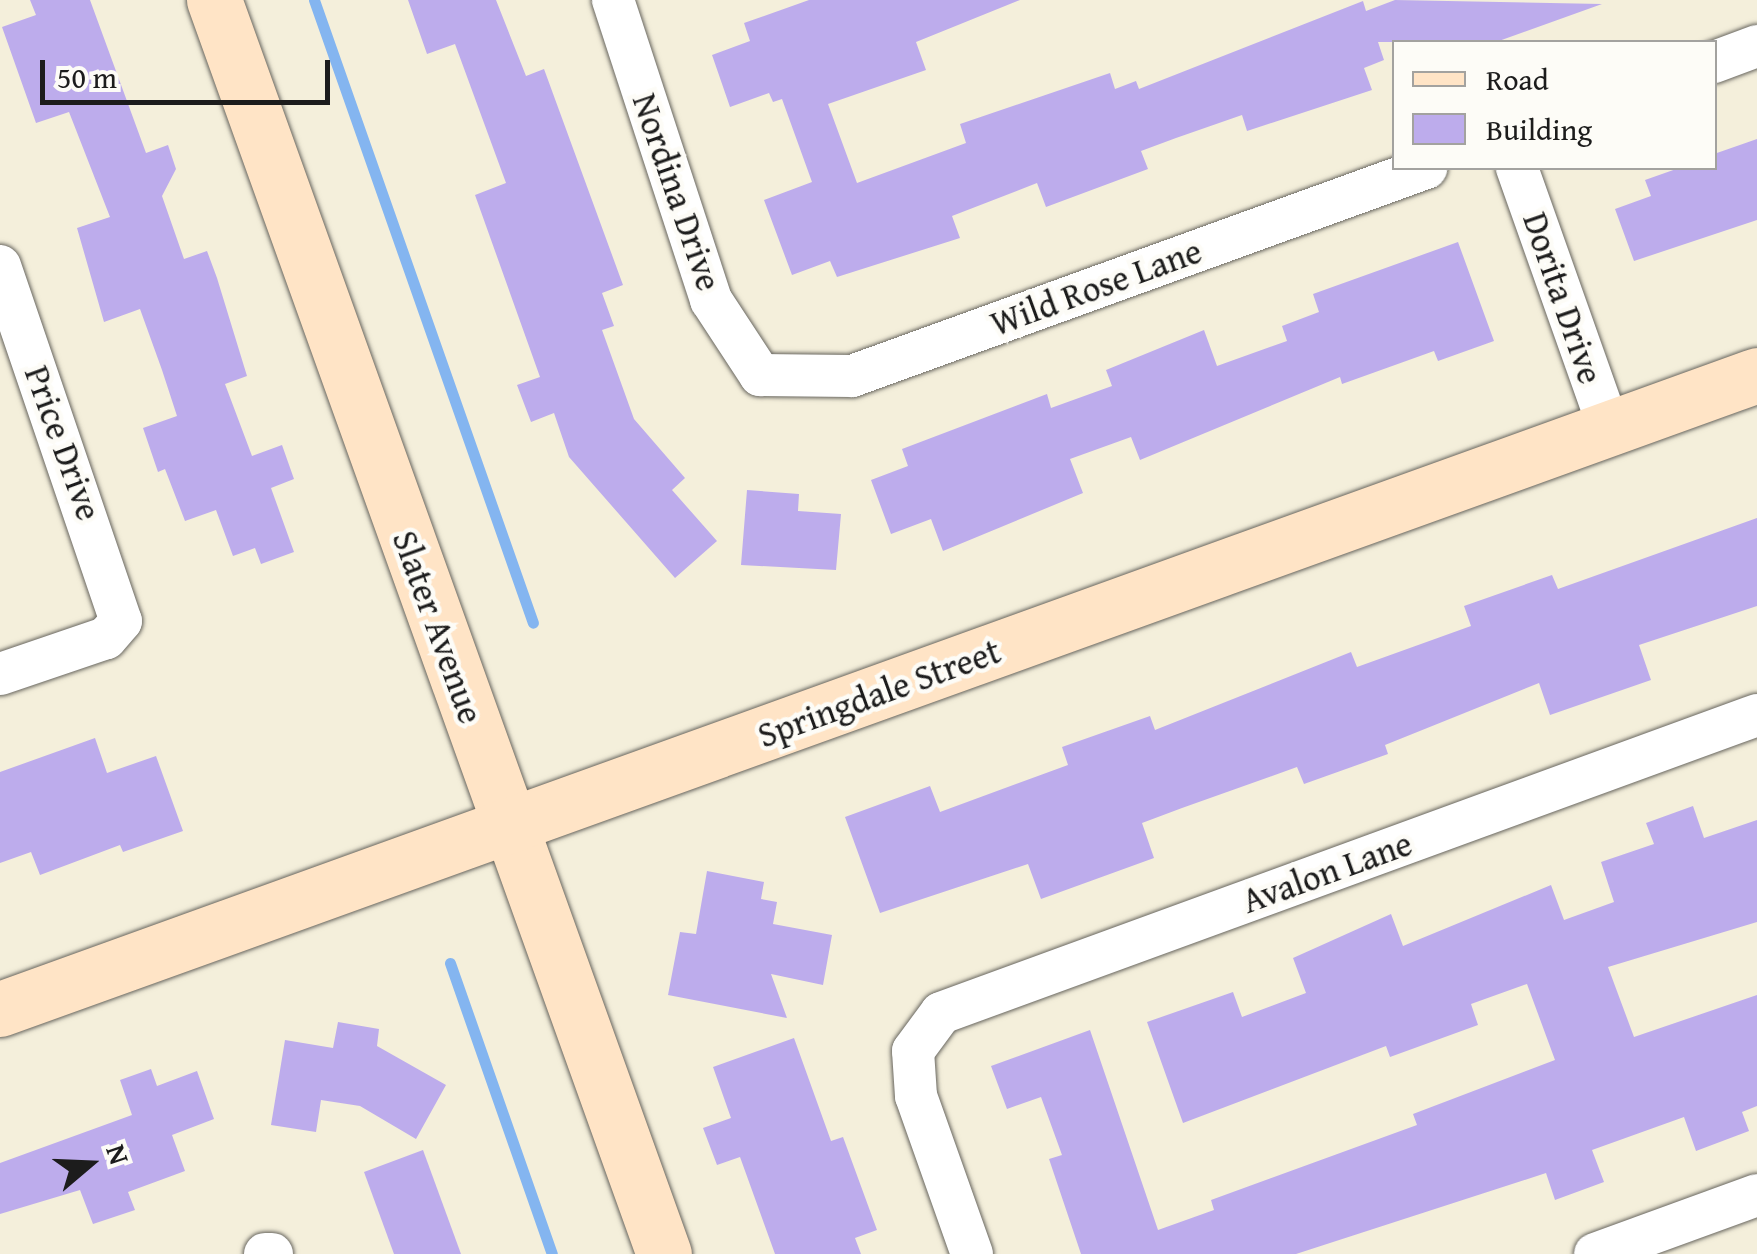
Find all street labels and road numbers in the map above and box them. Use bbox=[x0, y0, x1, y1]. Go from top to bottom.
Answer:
street label: Nordina Drive bbox=[624, 88, 730, 296]
street label: Dorita Drive bbox=[1514, 207, 1612, 389]
street label: Wild Rose Lane bbox=[985, 229, 1207, 345]
street label: Price Drive bbox=[16, 360, 110, 526]
street label: Slater Avenue bbox=[384, 525, 492, 729]
street label: Springdale Street bbox=[752, 630, 1006, 756]
street label: Avalon Lane bbox=[1236, 822, 1418, 922]

